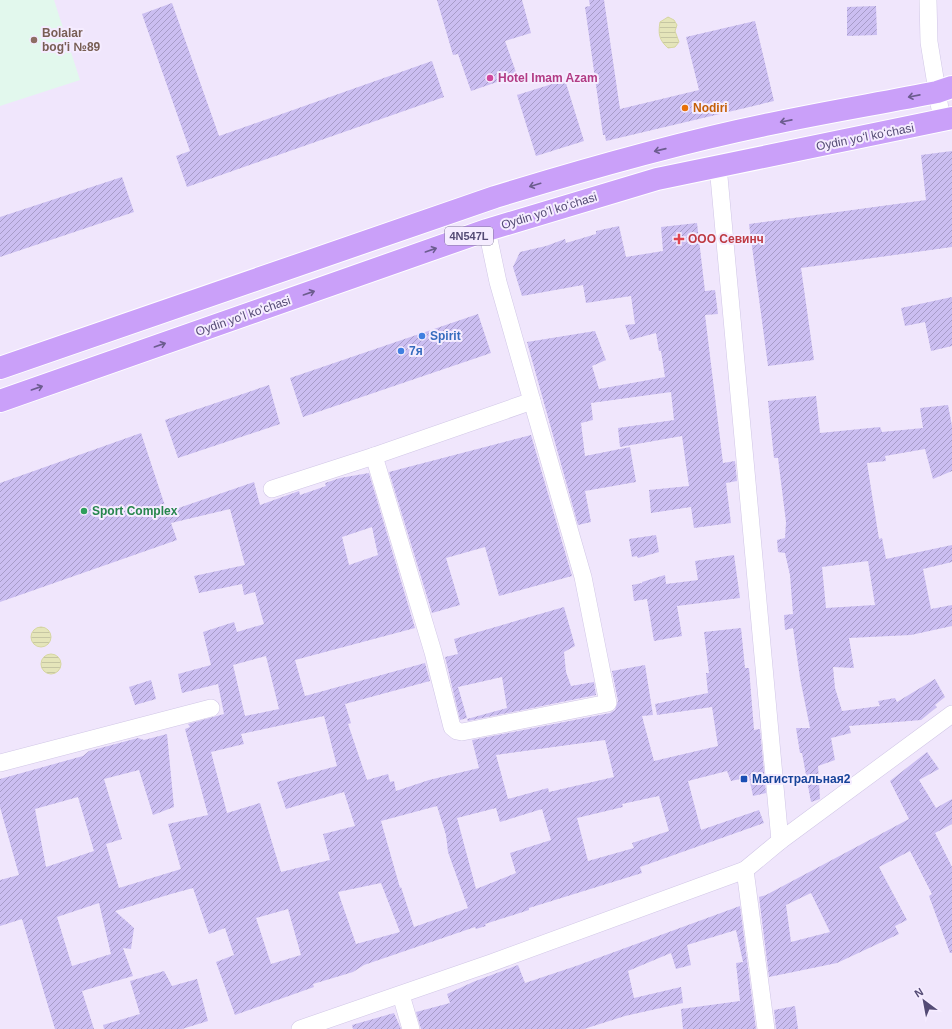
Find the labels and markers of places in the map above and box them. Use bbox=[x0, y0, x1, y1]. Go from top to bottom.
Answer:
place label: Bolalar bog'i №89 bbox=[42, 26, 101, 54]
marker: Bolalar bog'i №89 bbox=[29, 35, 39, 45]
place label: Hotel Imam Azam bbox=[498, 71, 598, 85]
marker: Hotel Imam Azam bbox=[485, 73, 495, 83]
place label: Nodiri bbox=[693, 101, 728, 115]
marker: Nodiri bbox=[680, 103, 690, 113]
place label: ООО Севинч bbox=[688, 232, 764, 246]
marker: ООО Севинч bbox=[673, 233, 685, 245]
place label: Spirit bbox=[430, 329, 461, 343]
marker: Spirit bbox=[417, 331, 427, 341]
place label: 7я bbox=[409, 344, 423, 358]
marker: 7я bbox=[396, 346, 406, 356]
place label: Sport Complex bbox=[92, 504, 178, 518]
marker: Sport Complex bbox=[79, 506, 89, 516]
place label: Магистральная2 bbox=[752, 772, 851, 786]
marker: Магистральная2 bbox=[739, 774, 749, 784]

